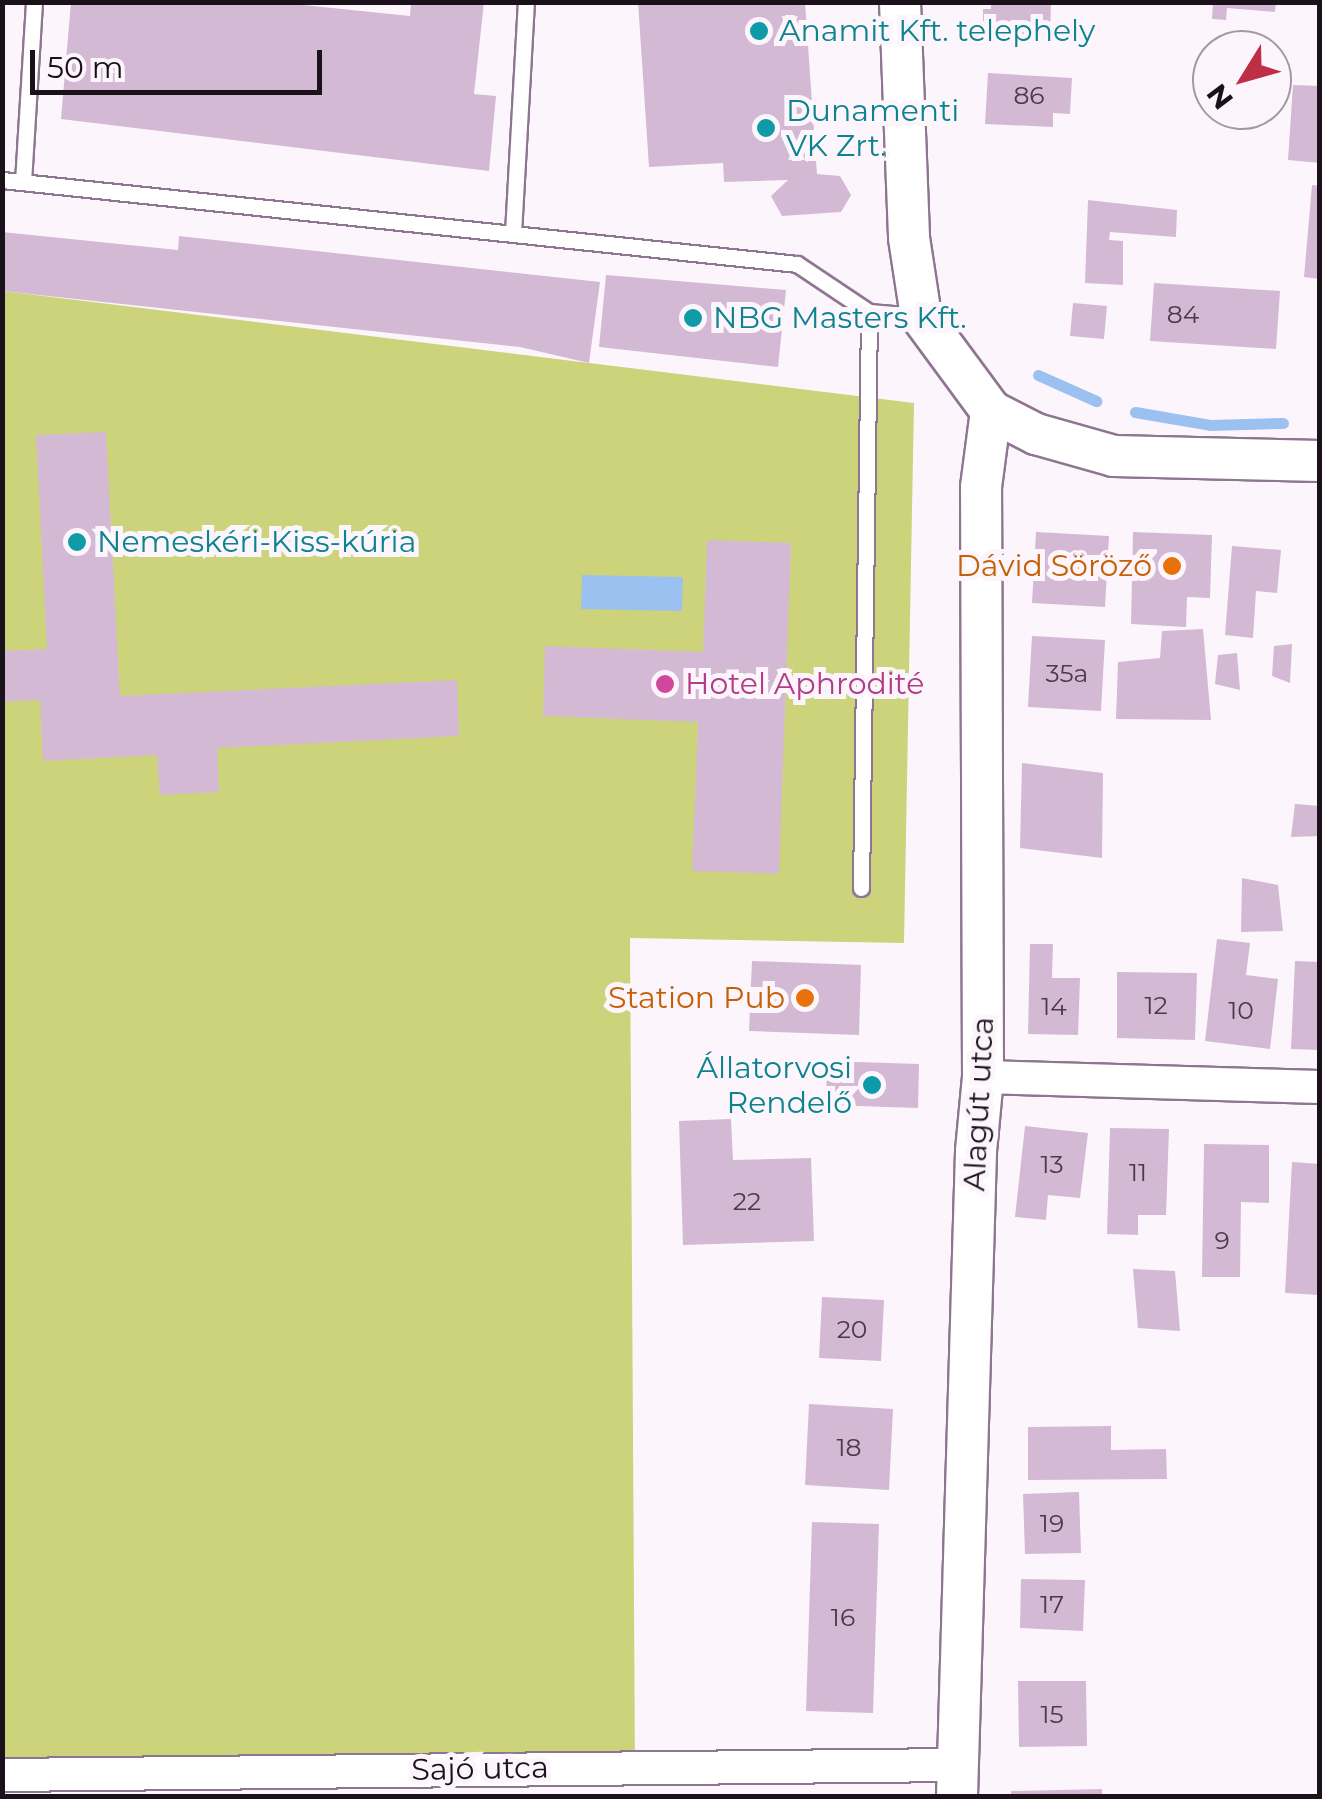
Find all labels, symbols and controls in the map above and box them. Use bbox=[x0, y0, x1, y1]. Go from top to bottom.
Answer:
place label: Anamit Kft. telephely bbox=[779, 13, 1095, 49]
marker: Anamit Kft. telephely bbox=[748, 20, 770, 42]
scale bar bbox=[35, 30, 328, 92]
north arrow bbox=[1192, 30, 1292, 130]
text: 50 m bbox=[47, 49, 124, 86]
text: N bbox=[1199, 78, 1240, 116]
house number: 86 bbox=[1013, 80, 1045, 110]
place label: Dunamenti VK Zrt. bbox=[786, 93, 959, 164]
marker: Dunamenti VK Zrt. bbox=[755, 117, 777, 139]
house number: 84 bbox=[1167, 299, 1199, 329]
place label: NBG Masters Kft. bbox=[713, 300, 967, 336]
marker: NBG Masters Kft. bbox=[682, 307, 704, 329]
place label: Nemeskéri-Kiss-kúria bbox=[97, 524, 416, 560]
marker: Nemeskéri-Kiss-kúria bbox=[66, 531, 88, 553]
place label: Dávid Söröző bbox=[956, 548, 1152, 584]
marker: Dávid Söröző bbox=[1161, 555, 1183, 577]
house number: 35a bbox=[1046, 658, 1088, 688]
place label: Hotel Aphrodité bbox=[685, 666, 924, 702]
marker: Hotel Aphrodité bbox=[654, 673, 676, 695]
place label: Station Pub bbox=[608, 980, 785, 1016]
marker: Station Pub bbox=[794, 987, 816, 1009]
house number: 12 bbox=[1144, 990, 1168, 1020]
house number: 14 bbox=[1041, 991, 1067, 1021]
house number: 10 bbox=[1228, 995, 1254, 1025]
street label: Alagút utca bbox=[956, 1016, 1002, 1192]
place label: Állatorvosi Rendelő bbox=[696, 1050, 852, 1120]
marker: Állatorvosi Rendelő bbox=[861, 1074, 883, 1096]
house number: 13 bbox=[1040, 1149, 1064, 1179]
house number: 11 bbox=[1129, 1157, 1147, 1187]
house number: 22 bbox=[733, 1186, 761, 1216]
house number: 9 bbox=[1214, 1225, 1230, 1255]
house number: 20 bbox=[837, 1314, 867, 1344]
house number: 18 bbox=[837, 1432, 861, 1462]
house number: 19 bbox=[1040, 1508, 1064, 1538]
house number: 17 bbox=[1040, 1589, 1064, 1619]
house number: 16 bbox=[831, 1602, 855, 1632]
house number: 15 bbox=[1040, 1699, 1064, 1729]
street label: Sajó utca bbox=[411, 1750, 549, 1788]

